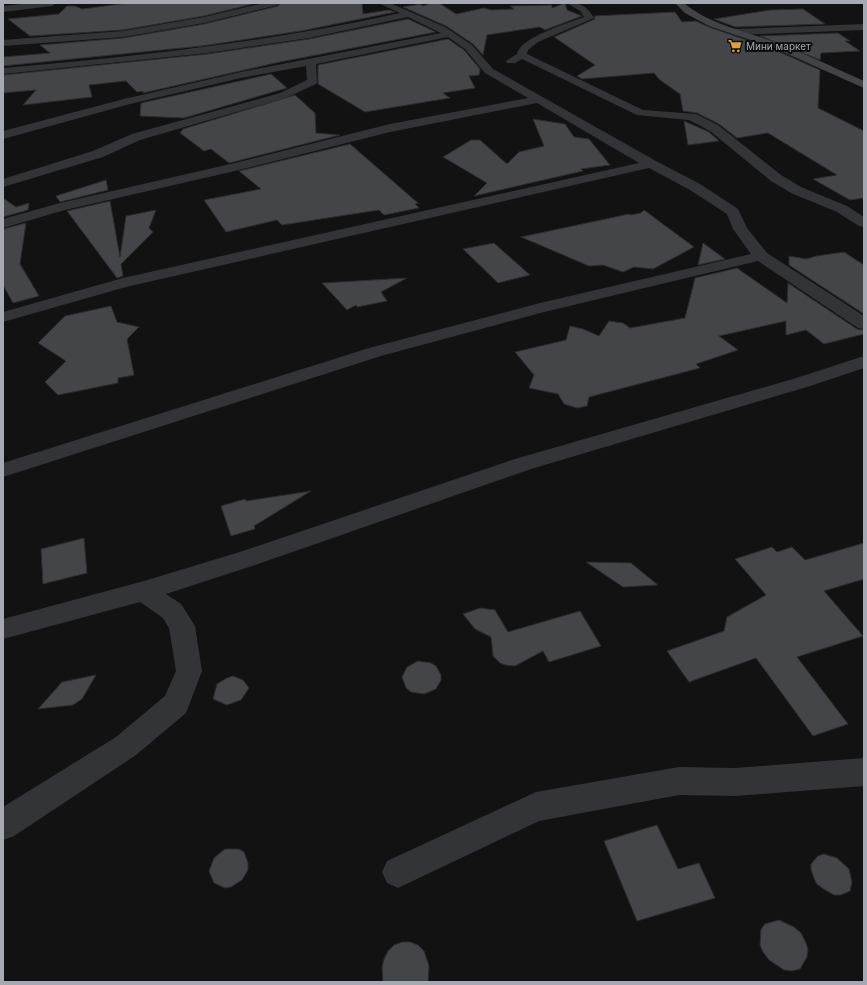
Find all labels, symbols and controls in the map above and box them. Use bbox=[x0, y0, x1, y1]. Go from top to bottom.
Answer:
supermarket icon: Мини маркет bbox=[727, 38, 743, 54]
place label: Мини маркет bbox=[746, 40, 811, 52]

